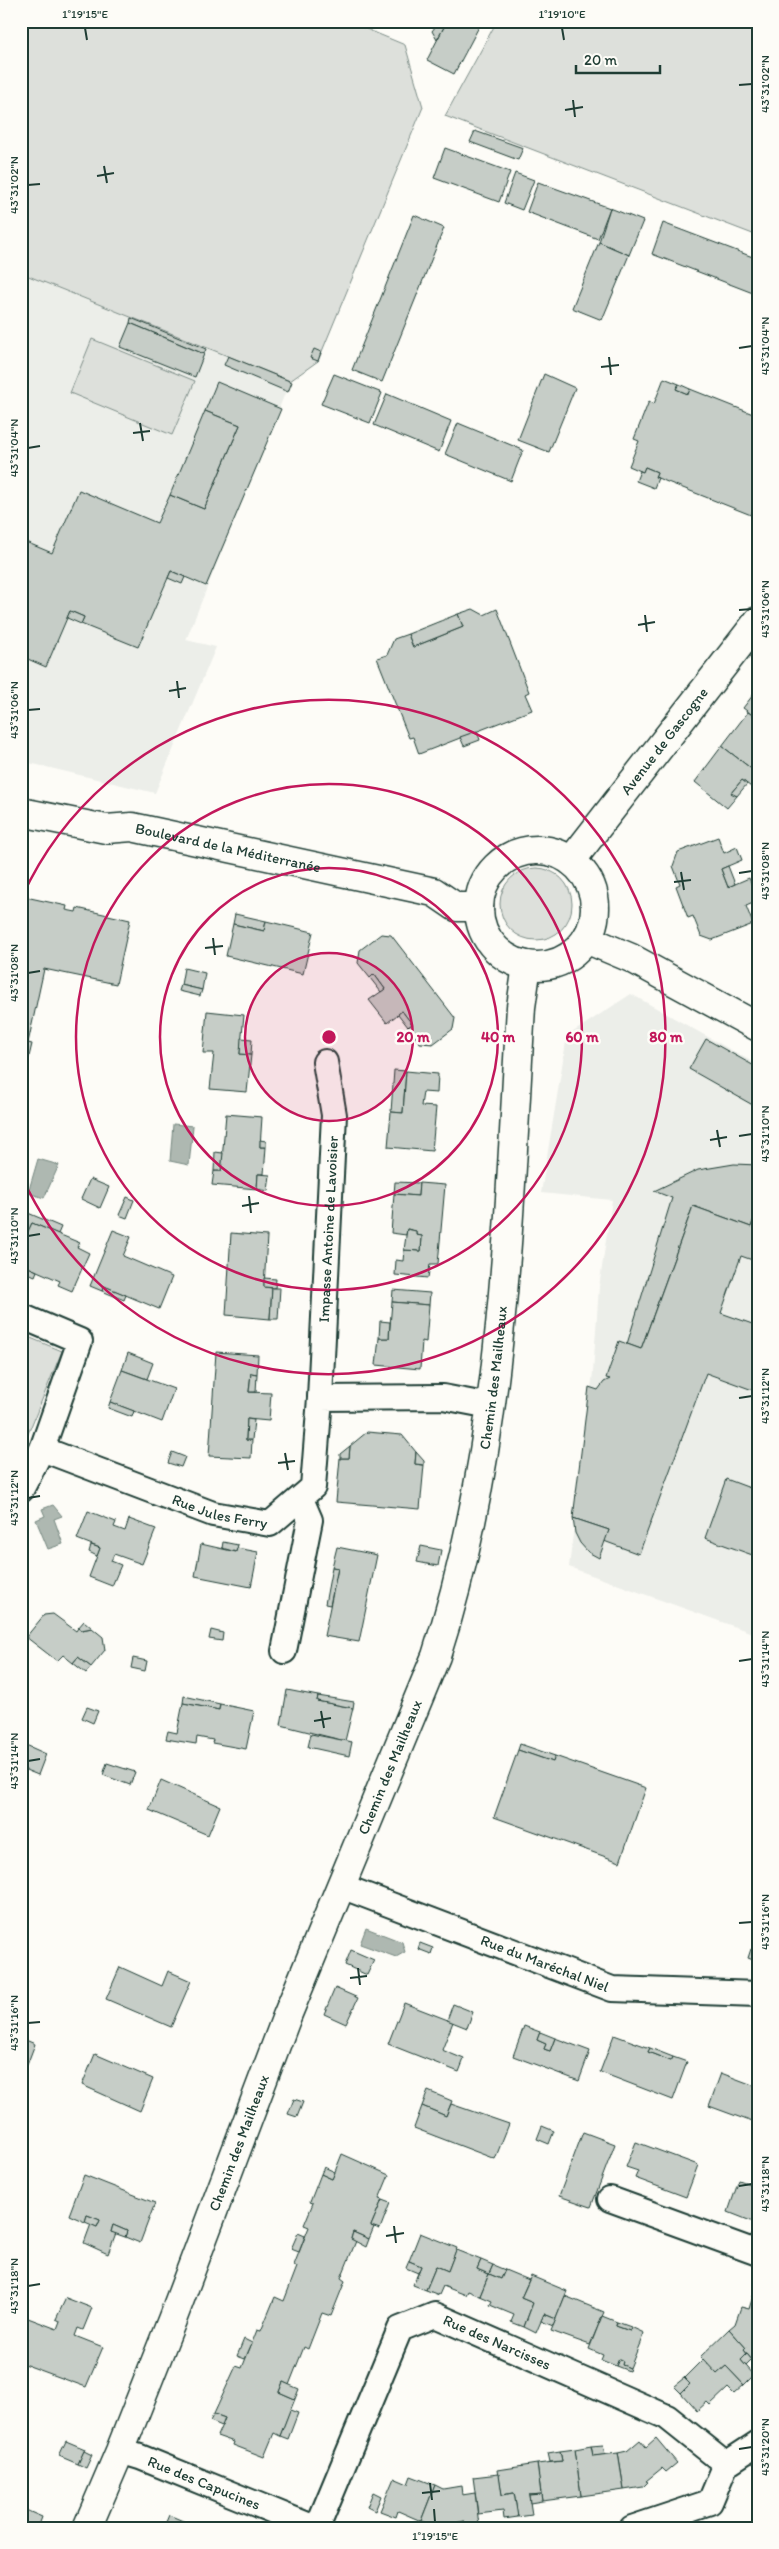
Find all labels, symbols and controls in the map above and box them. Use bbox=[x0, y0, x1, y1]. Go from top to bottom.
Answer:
text: 1°19'15"E bbox=[62, 7, 108, 21]
text: 1°19'10"E bbox=[538, 7, 586, 21]
scale bar bbox=[576, 42, 660, 74]
text: 20 m bbox=[584, 51, 618, 69]
text: 43°31'02"N bbox=[758, 55, 772, 113]
text: 43°31'02"N bbox=[7, 156, 21, 214]
text: 43°31'04"N bbox=[758, 317, 772, 375]
text: 43°31'04"N bbox=[7, 419, 21, 477]
text: 43°31'06"N bbox=[758, 580, 772, 638]
text: 43°31'06"N bbox=[7, 681, 21, 739]
street label: Avenue de Gascogne bbox=[617, 684, 712, 798]
street label: Boulevard de la Méditerranée bbox=[134, 819, 323, 876]
text: 43°31'08"N bbox=[758, 842, 772, 900]
text: 43°31'08"N bbox=[7, 944, 21, 1002]
centre of rings bbox=[320, 1028, 338, 1046]
text: 20 m bbox=[396, 1028, 430, 1046]
text: 40 m bbox=[481, 1028, 516, 1046]
text: 60 m bbox=[565, 1028, 599, 1046]
text: 80 m bbox=[649, 1028, 683, 1046]
text: 43°31'10"N bbox=[758, 1105, 772, 1163]
street label: Impasse Antoine de Lavoisier bbox=[315, 1135, 342, 1323]
text: 43°31'10"N bbox=[7, 1207, 21, 1265]
street label: Chemin des Mailheaux bbox=[475, 1305, 511, 1451]
text: 43°31'12"N bbox=[758, 1368, 772, 1424]
text: 43°31'12"N bbox=[7, 1470, 21, 1526]
street label: Rue Jules Ferry bbox=[169, 1490, 269, 1532]
text: 43°31'14"N bbox=[758, 1631, 772, 1687]
street label: Chemin des Mailheaux bbox=[354, 1697, 426, 1837]
text: 43°31'14"N bbox=[7, 1733, 21, 1789]
text: 43°31'16"N bbox=[758, 1894, 772, 1950]
street label: Rue du Maréchal Niel bbox=[478, 1931, 612, 1996]
text: 43°31'16"N bbox=[7, 1995, 21, 2051]
street label: Chemin des Mailheaux bbox=[205, 2072, 273, 2214]
text: 43°31'18"N bbox=[758, 2156, 772, 2212]
text: 43°31'18"N bbox=[7, 2258, 21, 2314]
street label: Rue des Narcisses bbox=[440, 2311, 554, 2374]
text: 43°31'20"N bbox=[758, 2418, 772, 2476]
street label: Rue des Capucines bbox=[145, 2452, 263, 2514]
text: 1°19'15"E bbox=[412, 2529, 458, 2543]

